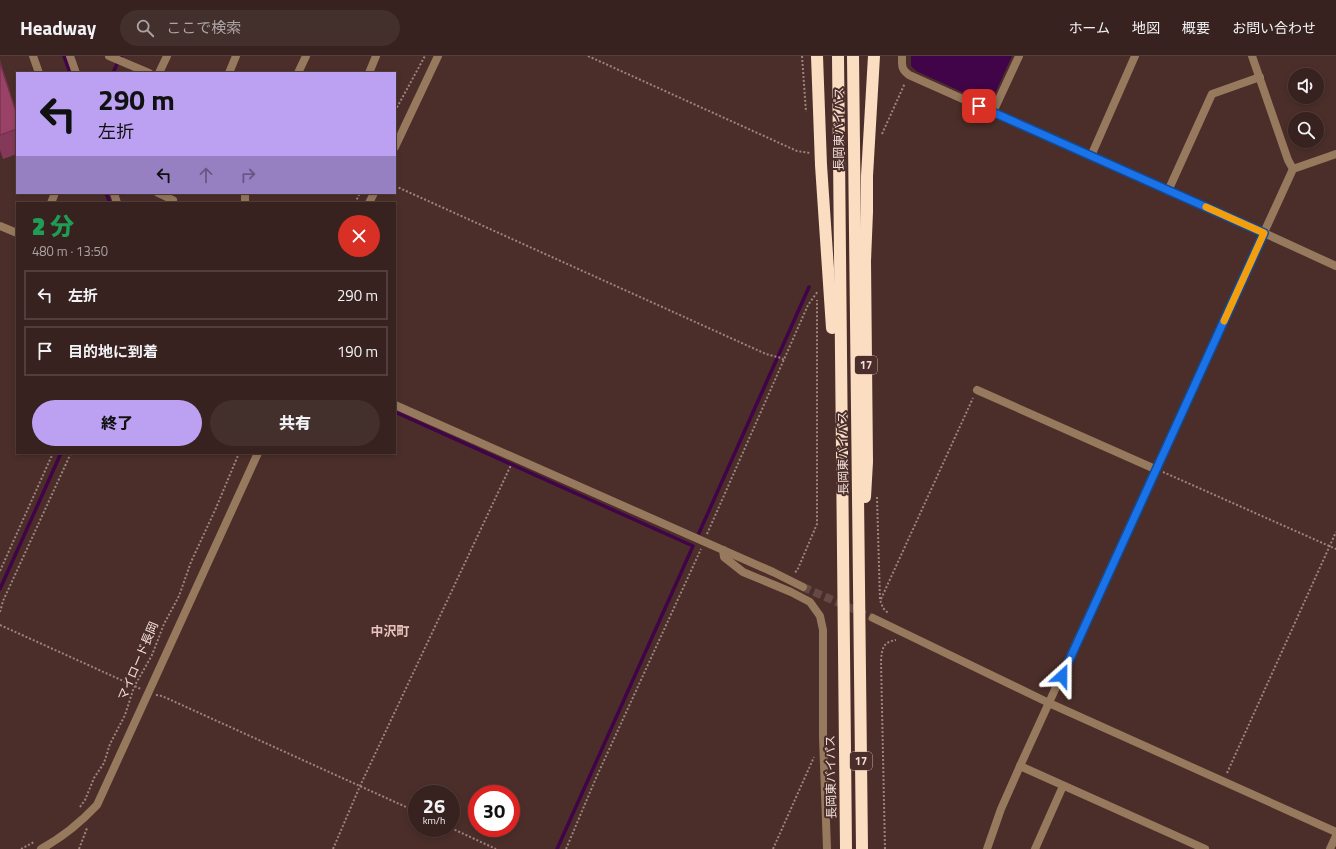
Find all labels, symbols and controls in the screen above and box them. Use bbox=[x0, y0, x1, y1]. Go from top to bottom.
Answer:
search box bbox=[120, 10, 400, 46]
text: Headway bbox=[20, 13, 96, 42]
text: ここで検索 bbox=[166, 16, 241, 39]
icon: search bbox=[134, 17, 156, 39]
text: ホーム bbox=[1068, 17, 1110, 38]
text: 地図 bbox=[1132, 17, 1160, 38]
text: 概要 bbox=[1182, 17, 1210, 38]
text: お問い合わせ bbox=[1232, 17, 1316, 38]
map controls bbox=[1288, 68, 1324, 148]
button: sound bbox=[1288, 68, 1324, 104]
text: 290 m bbox=[98, 78, 175, 121]
street label: 長岡東バイパス bbox=[829, 87, 848, 171]
icon: left bbox=[32, 88, 84, 140]
pin bbox=[962, 89, 996, 123]
icon: arrive bbox=[968, 95, 990, 117]
button: search bbox=[1288, 112, 1324, 148]
text: 左折 bbox=[98, 118, 134, 145]
icon: left bbox=[153, 164, 175, 186]
icon: ahead bbox=[195, 164, 217, 186]
icon: right bbox=[237, 164, 259, 186]
text: 2 分 bbox=[32, 208, 74, 244]
button: close bbox=[338, 215, 380, 257]
text: 480 m · 13:50 bbox=[32, 241, 108, 261]
icon: left bbox=[34, 284, 56, 306]
text: 左折 bbox=[68, 284, 98, 307]
text: 290 m bbox=[337, 284, 378, 307]
icon: arrive bbox=[34, 340, 56, 362]
text: 目的地に到着 bbox=[68, 340, 158, 363]
text: 190 m bbox=[337, 340, 378, 363]
road number: 17 bbox=[855, 356, 877, 374]
button: 終了 bbox=[32, 400, 202, 446]
button: 共有 bbox=[210, 400, 380, 446]
street label: 長岡東バイパス bbox=[832, 411, 853, 495]
street label: マイロード長岡 bbox=[112, 618, 163, 703]
district label: 中沢町 bbox=[370, 621, 410, 641]
position arrow bbox=[1041, 655, 1083, 697]
street label: 長岡東バイパス bbox=[820, 735, 841, 819]
road number: 17 bbox=[850, 752, 872, 770]
speed limit sign: 30 bbox=[468, 785, 520, 837]
text: 26 bbox=[423, 790, 445, 821]
text: km/h bbox=[423, 813, 445, 828]

